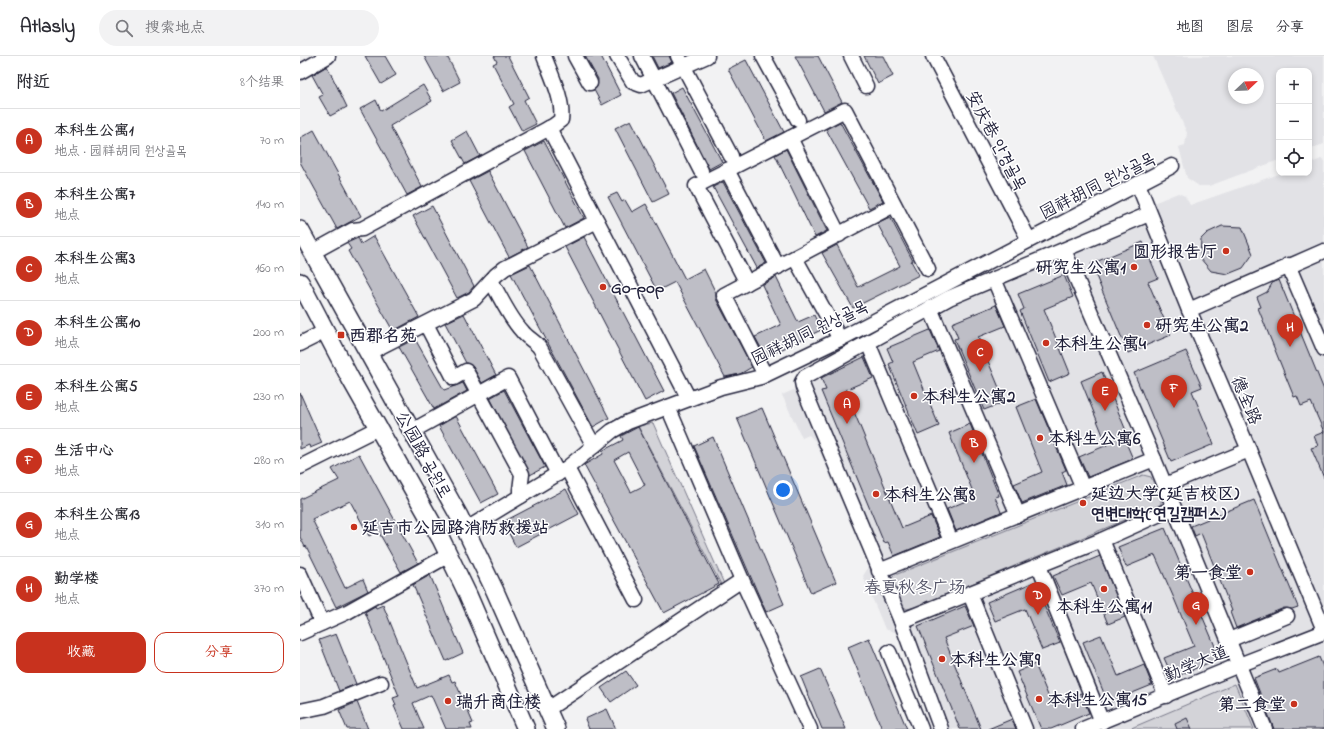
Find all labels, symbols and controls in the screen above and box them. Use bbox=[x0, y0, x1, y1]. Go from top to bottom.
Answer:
search box bbox=[99, 10, 379, 46]
text: Atlasly bbox=[20, 14, 75, 41]
icon: search bbox=[113, 17, 135, 39]
text: 搜索地点 bbox=[145, 17, 205, 39]
text: 地图 bbox=[1176, 17, 1204, 38]
text: 图层 bbox=[1226, 17, 1254, 38]
text: 分享 bbox=[1276, 17, 1304, 38]
north arrow bbox=[1228, 68, 1264, 104]
map controls bbox=[1276, 68, 1312, 176]
button: + bbox=[1276, 68, 1312, 104]
text: 附近 bbox=[16, 70, 50, 95]
text: 8个结果 bbox=[240, 73, 284, 92]
street label: 安庆巷 안경골목 bbox=[959, 86, 1033, 195]
button: − bbox=[1276, 104, 1312, 140]
text: 本科生公寓1 bbox=[54, 120, 134, 142]
text: A bbox=[25, 131, 33, 150]
text: 70 m bbox=[260, 131, 284, 150]
button: locate bbox=[1276, 140, 1312, 176]
text: 地点 · 园祥胡同 원상골목 bbox=[54, 142, 186, 161]
street label: 园祥胡同 원상골목 bbox=[1035, 146, 1160, 226]
text: 本科生公寓7 bbox=[54, 184, 135, 206]
text: B bbox=[25, 195, 33, 214]
text: 140 m bbox=[256, 195, 284, 214]
text: 地点 bbox=[54, 206, 80, 225]
place label: 圆形报告厅 bbox=[1133, 240, 1218, 265]
marker: 圆形报告厅 bbox=[1221, 246, 1231, 256]
text: 本科生公寓3 bbox=[54, 248, 135, 270]
place label: 研究生公寓1 bbox=[1036, 256, 1127, 281]
text: C bbox=[25, 259, 33, 278]
text: 160 m bbox=[255, 259, 284, 278]
marker: 研究生公寓1 bbox=[1129, 262, 1139, 272]
text: 地点 bbox=[54, 270, 80, 289]
place label: Go-pop bbox=[611, 276, 664, 301]
marker: Go-pop bbox=[598, 282, 608, 292]
street label: 园祥胡同 원상골목 bbox=[747, 294, 872, 372]
text: 本科生公寓10 bbox=[54, 312, 140, 334]
place label: 研究生公寓2 bbox=[1155, 314, 1249, 339]
pin: H bbox=[1277, 314, 1303, 347]
marker: 研究生公寓2 bbox=[1142, 320, 1152, 330]
text: D bbox=[24, 323, 34, 342]
text: 200 m bbox=[253, 323, 284, 342]
place label: 西郡名苑 bbox=[349, 324, 417, 349]
marker: 西郡名苑 bbox=[336, 330, 346, 340]
place label: 本科生公寓4 bbox=[1054, 332, 1147, 357]
text: 地点 bbox=[54, 334, 80, 353]
marker: 本科生公寓4 bbox=[1041, 338, 1051, 348]
pin: C bbox=[967, 339, 993, 372]
street label: 德全路 bbox=[1224, 372, 1267, 429]
pin: F bbox=[1161, 375, 1187, 408]
text: 本科生公寓5 bbox=[54, 376, 138, 398]
pin: E bbox=[1092, 378, 1118, 411]
place label: 本科生公寓2 bbox=[922, 385, 1016, 410]
text: E bbox=[25, 387, 33, 406]
text: 230 m bbox=[253, 387, 284, 406]
pin: A bbox=[834, 391, 860, 424]
marker: 本科生公寓2 bbox=[909, 391, 919, 401]
text: 地点 bbox=[54, 398, 80, 417]
street label: 公园路 공원로 bbox=[388, 407, 457, 503]
place label: 本科生公寓6 bbox=[1048, 427, 1141, 452]
pin: B bbox=[961, 430, 987, 463]
marker: 本科生公寓6 bbox=[1035, 433, 1045, 443]
text: 生活中心 bbox=[54, 440, 114, 462]
text: F bbox=[25, 451, 33, 470]
text: 280 m bbox=[254, 451, 284, 470]
text: 地点 bbox=[54, 462, 80, 481]
your location bbox=[773, 480, 793, 500]
place label: 延边大学(延吉校区) 연변대학(연길캠퍼스) bbox=[1091, 482, 1239, 527]
place label: 本科生公寓8 bbox=[884, 483, 976, 508]
marker: 本科生公寓8 bbox=[871, 489, 881, 499]
marker: 延边大学(延吉校区) 연변대학(연길캠퍼스) bbox=[1078, 498, 1088, 508]
text: 本科生公寓13 bbox=[54, 504, 140, 526]
text: G bbox=[25, 515, 33, 534]
text: 310 m bbox=[256, 515, 284, 534]
place label: 延吉市公园路消防救援站 bbox=[362, 516, 549, 541]
marker: 延吉市公园路消防救援站 bbox=[349, 522, 359, 532]
text: 地点 bbox=[54, 526, 80, 545]
place label: 第一食堂 bbox=[1174, 561, 1242, 586]
marker: 第一食堂 bbox=[1245, 567, 1255, 577]
text: 勤学楼 bbox=[54, 568, 99, 590]
park label: 春夏秋冬广场 bbox=[864, 576, 966, 601]
text: H bbox=[25, 579, 33, 598]
text: 370 m bbox=[254, 579, 284, 598]
pin: D bbox=[1025, 582, 1051, 615]
marker: 本科生公寓11 bbox=[1099, 584, 1109, 594]
text: 地点 bbox=[54, 590, 80, 609]
pin: G bbox=[1183, 592, 1209, 625]
place label: 本科生公寓11 bbox=[1056, 595, 1152, 620]
button: 收藏 bbox=[16, 632, 146, 673]
button: 分享 bbox=[154, 632, 284, 673]
street label: 勤学大道 bbox=[1160, 640, 1233, 689]
place label: 本科生公寓9 bbox=[950, 648, 1041, 673]
marker: 本科生公寓9 bbox=[937, 654, 947, 664]
place label: 本科生公寓15 bbox=[1047, 688, 1147, 713]
place label: 瑞升商住楼 bbox=[456, 690, 541, 715]
place label: 第二食堂 bbox=[1218, 693, 1286, 718]
marker: 本科生公寓15 bbox=[1034, 694, 1044, 704]
marker: 瑞升商住楼 bbox=[443, 696, 453, 706]
marker: 第二食堂 bbox=[1289, 699, 1299, 709]

